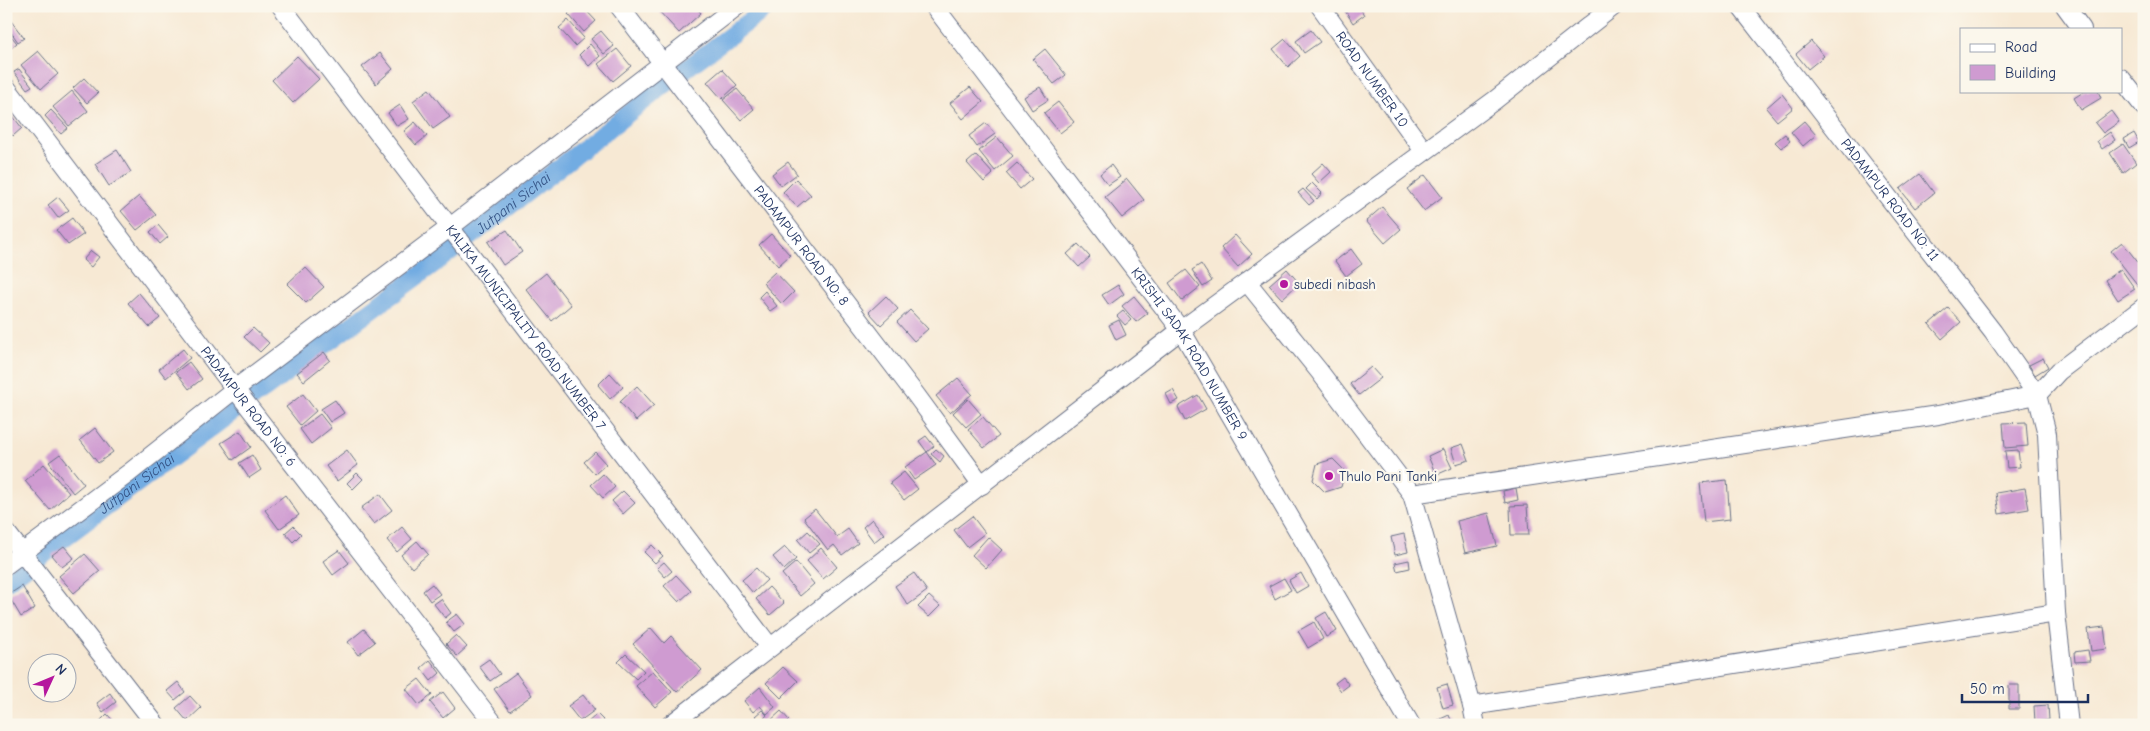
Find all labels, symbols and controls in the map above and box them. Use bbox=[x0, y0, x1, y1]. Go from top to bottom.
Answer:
street label: ROAD NUMBER 10 bbox=[1332, 28, 1413, 130]
legend bbox=[1960, 28, 2122, 92]
text: Road bbox=[2005, 38, 2037, 56]
text: Building bbox=[2005, 64, 2056, 82]
street label: PADAMPUR ROAD NO: 11 bbox=[1837, 135, 1943, 264]
water label: Jutpani Sichai bbox=[472, 168, 555, 238]
street label: PADAMPUR ROAD NO: 8 bbox=[750, 182, 853, 309]
street label: KALIKA MUNICIPALITY ROAD NUMBER 7 bbox=[442, 221, 610, 434]
street label: KRISHI SADAK ROAD NUMBER 9 bbox=[1128, 264, 1252, 443]
place label: subedi nibash bbox=[1294, 276, 1376, 293]
marker: subedi nibash bbox=[1278, 278, 1290, 290]
street label: PADAMPUR ROAD NO: 6 bbox=[197, 343, 300, 470]
water label: Jutpani Sichai bbox=[95, 449, 179, 518]
place label: Thulo Pani Tanki bbox=[1339, 468, 1437, 485]
marker: Thulo Pani Tanki bbox=[1323, 470, 1335, 482]
north arrow bbox=[28, 654, 78, 704]
text: N bbox=[52, 660, 70, 679]
scale bar bbox=[1962, 671, 2089, 703]
text: 50 m bbox=[1970, 680, 2005, 698]

